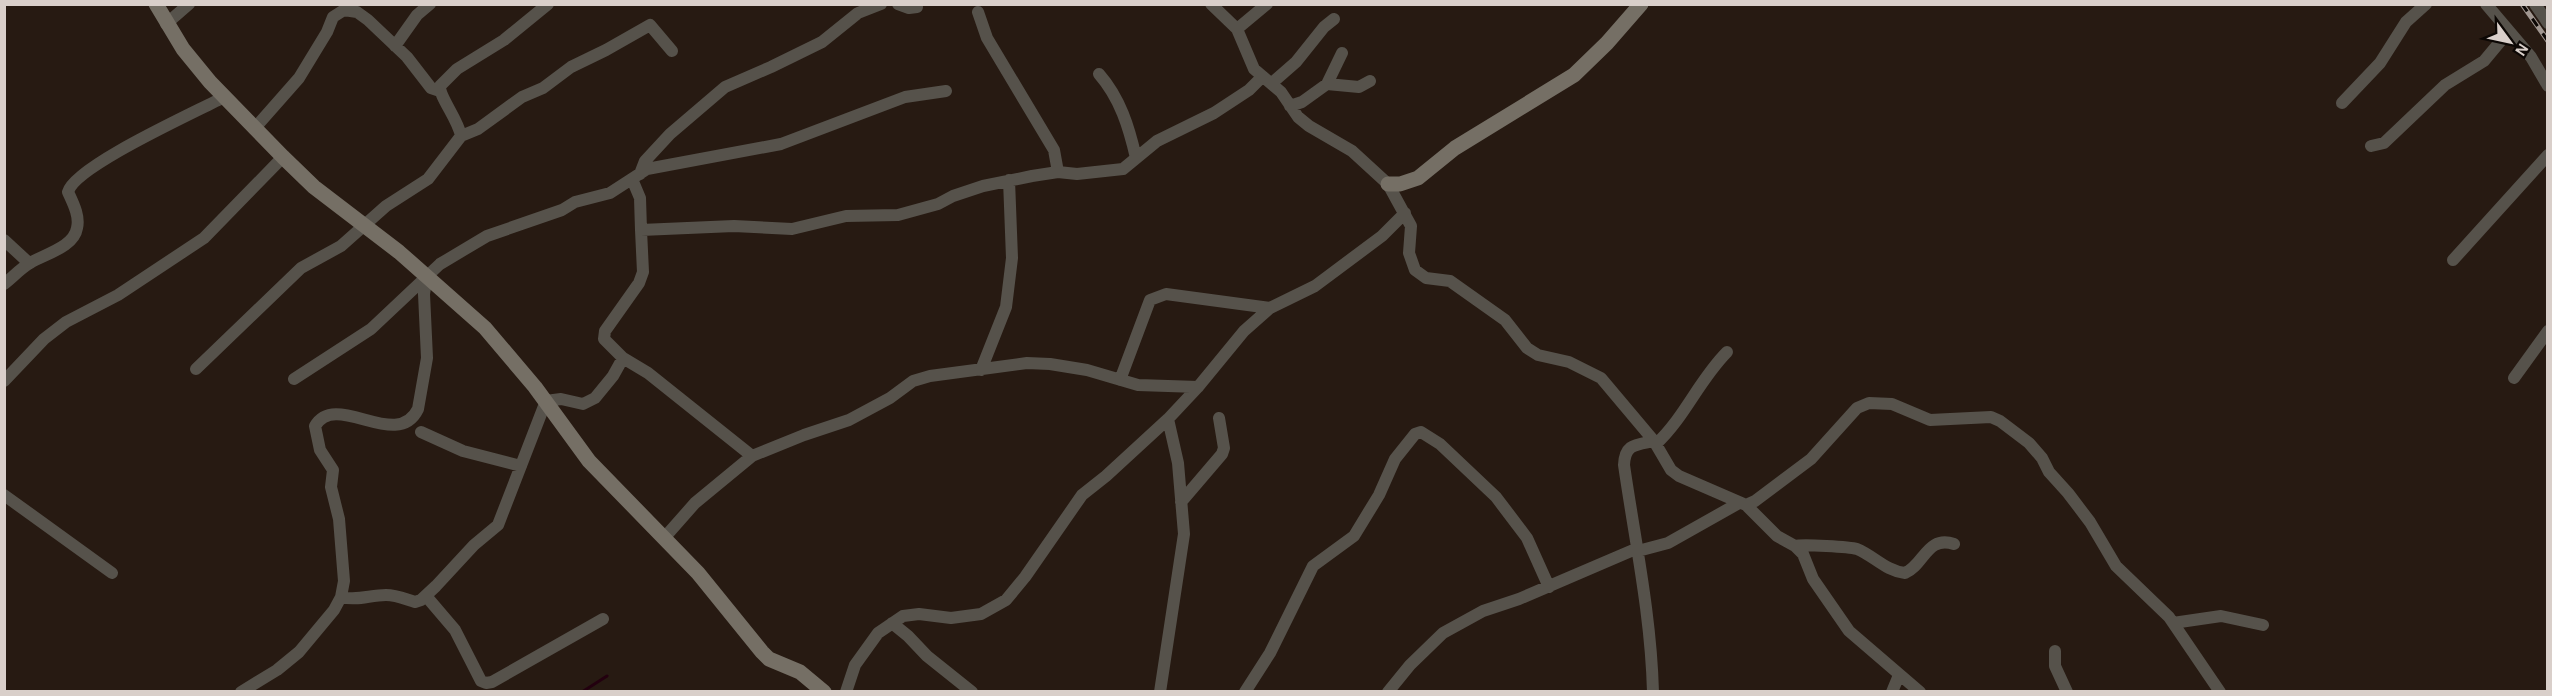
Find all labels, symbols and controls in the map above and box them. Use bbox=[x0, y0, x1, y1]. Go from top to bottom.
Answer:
north arrow bbox=[2480, 12, 2540, 72]
text: N bbox=[2512, 41, 2531, 59]

